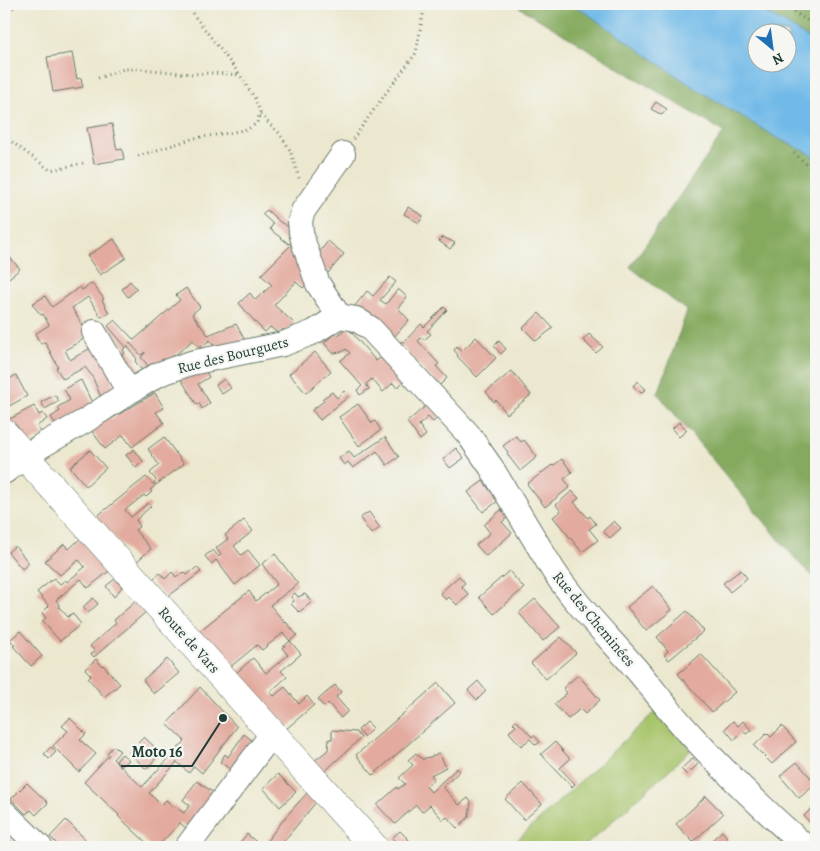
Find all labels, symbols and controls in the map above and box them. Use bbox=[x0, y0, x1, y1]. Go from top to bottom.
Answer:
north arrow bbox=[748, 22, 798, 72]
text: N bbox=[769, 48, 787, 70]
street label: Rue des Bourguets bbox=[175, 332, 291, 378]
street label: Rue des Cheminées bbox=[548, 567, 640, 671]
street label: Route de Vars bbox=[154, 602, 224, 678]
callout: Moto 16 bbox=[121, 735, 192, 766]
text: Moto 16 bbox=[131, 741, 183, 763]

